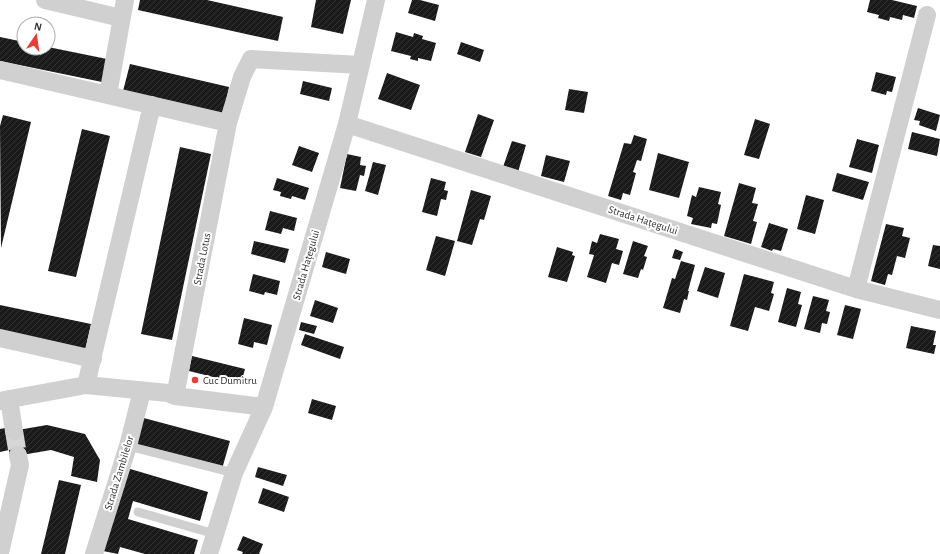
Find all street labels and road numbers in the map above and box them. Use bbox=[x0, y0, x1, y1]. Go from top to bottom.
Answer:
street label: Strada Hațegului bbox=[607, 204, 679, 237]
street label: Strada Hațegului bbox=[291, 229, 322, 302]
street label: Strada Lotus bbox=[192, 232, 212, 286]
street label: Strada Zambilelor bbox=[102, 434, 136, 511]

